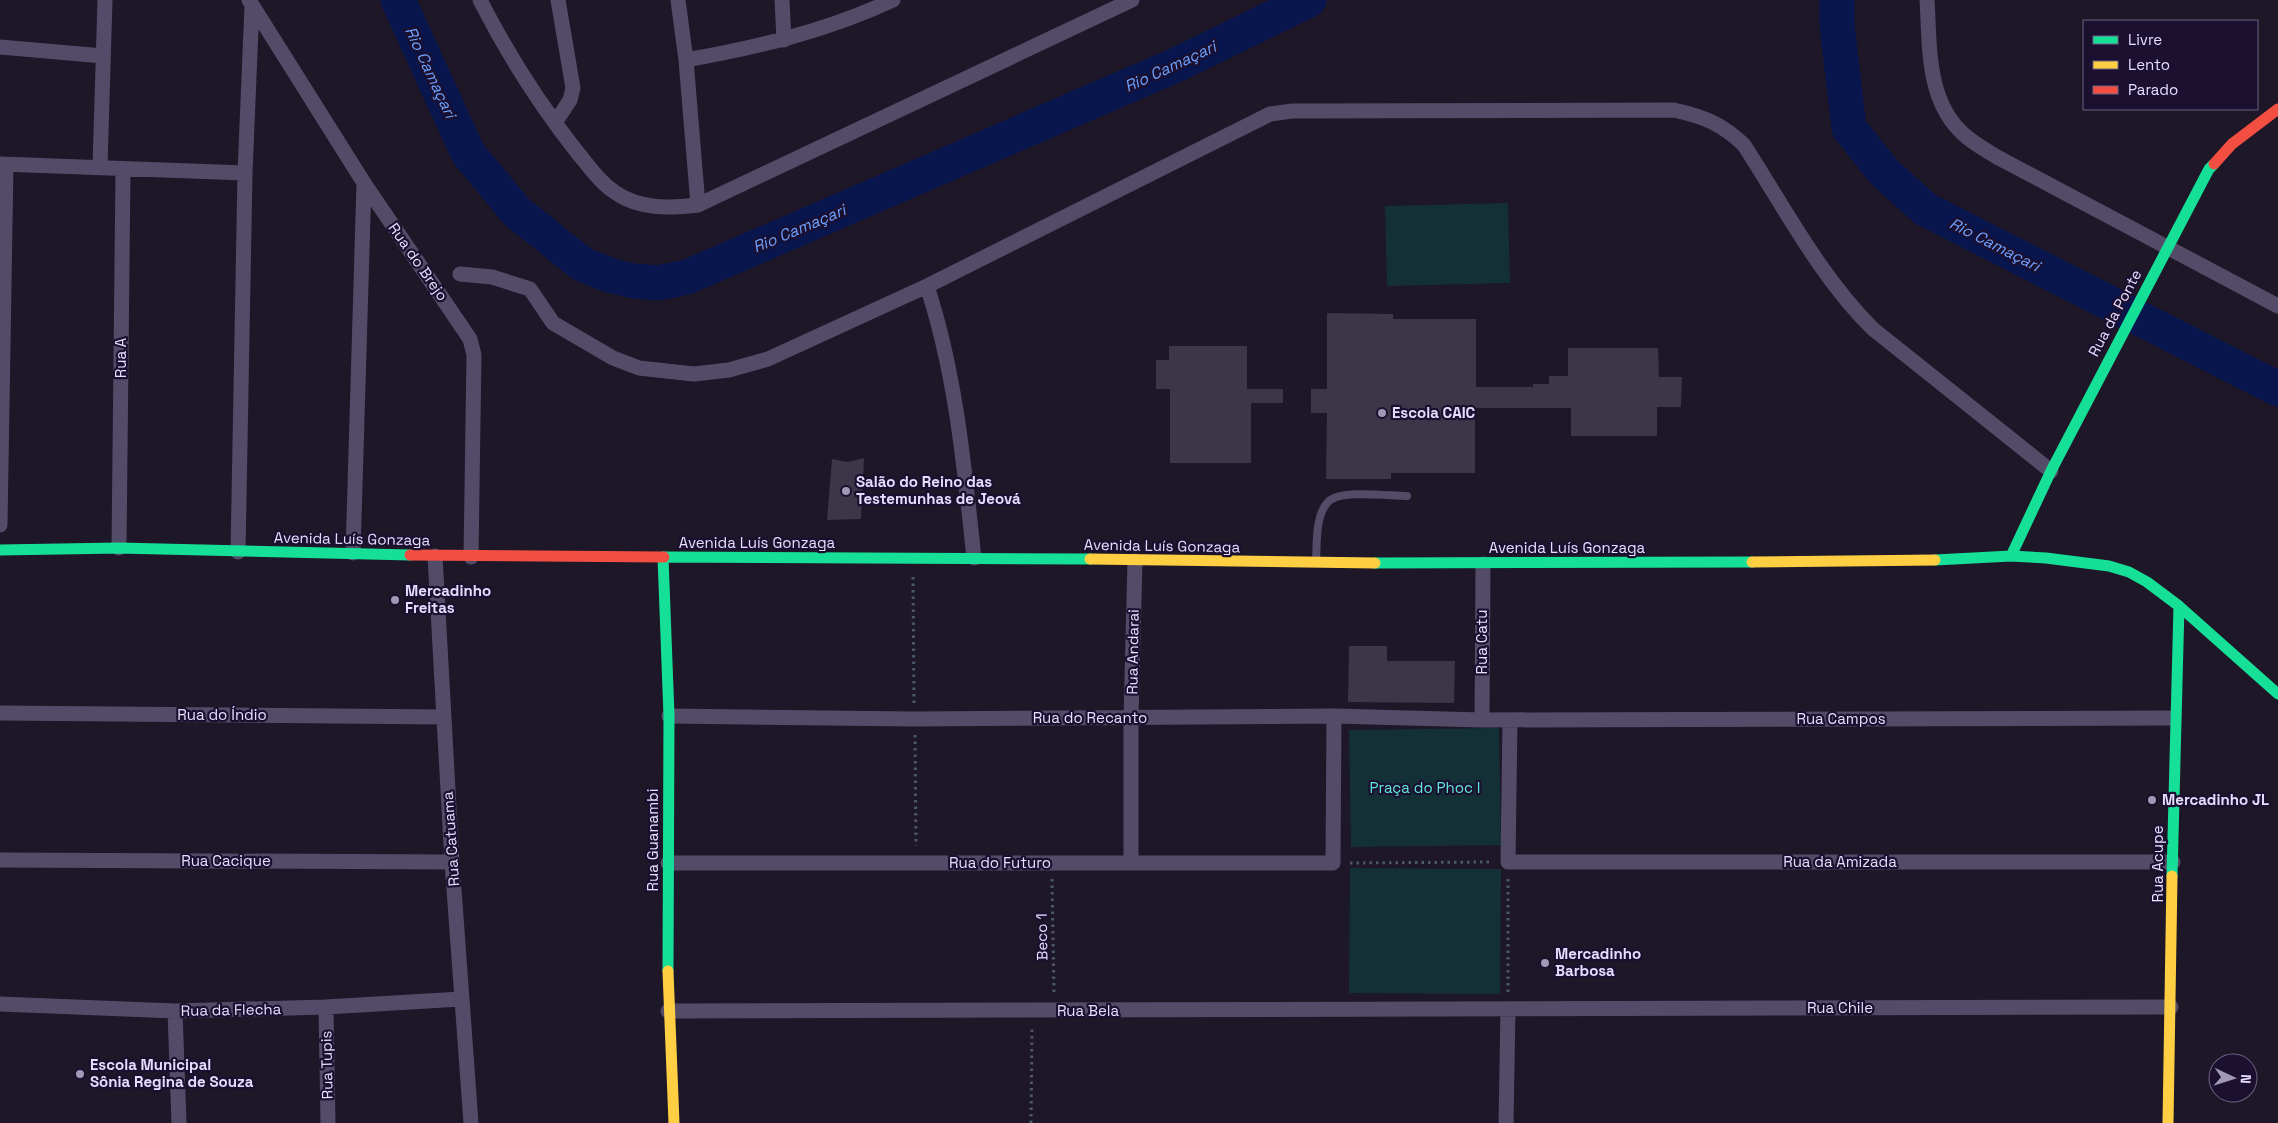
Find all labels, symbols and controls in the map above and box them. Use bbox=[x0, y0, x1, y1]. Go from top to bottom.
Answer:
legend bbox=[2083, 20, 2258, 110]
water label: Rio Camaçari bbox=[400, 23, 462, 123]
text: Livre bbox=[2128, 30, 2162, 49]
water label: Rio Camaçari bbox=[1121, 35, 1221, 97]
text: Lento bbox=[2128, 55, 2170, 74]
text: Parado bbox=[2128, 80, 2178, 99]
water label: Rio Camaçari bbox=[750, 199, 851, 257]
water label: Rio Camaçari bbox=[1946, 213, 2045, 277]
street label: Rua do Brejo bbox=[385, 219, 452, 304]
street label: Rua da Ponte bbox=[2084, 266, 2145, 360]
street label: Rua A bbox=[111, 337, 130, 378]
place label: Escola CAIC bbox=[1392, 403, 1476, 422]
marker: Escola CAIC bbox=[1376, 407, 1388, 419]
place label: Salão do Reino das Testemunhas de Jeová bbox=[856, 472, 1021, 508]
marker: Salão do Reino das Testemunhas de Jeová bbox=[840, 485, 852, 497]
street label: Avenida Luís Gonzaga bbox=[274, 528, 431, 549]
street label: Avenida Luís Gonzaga bbox=[679, 533, 836, 552]
street label: Avenida Luís Gonzaga bbox=[1084, 535, 1241, 556]
street label: Avenida Luís Gonzaga bbox=[1489, 538, 1646, 557]
place label: Mercadinho Freitas bbox=[405, 581, 491, 617]
marker: Mercadinho Freitas bbox=[389, 594, 401, 606]
street label: Rua Andarai bbox=[1122, 609, 1143, 695]
street label: Rua Catu bbox=[1472, 610, 1491, 675]
street label: Rua do Índio bbox=[177, 705, 267, 724]
street label: Rua do Recanto bbox=[1033, 708, 1147, 727]
street label: Rua Campos bbox=[1796, 709, 1886, 728]
park label: Praça do Phoc I bbox=[1369, 778, 1481, 797]
street label: Rua Guanambi bbox=[643, 789, 662, 891]
place label: Mercadinho JL bbox=[2162, 790, 2269, 809]
street label: Rua Catuama bbox=[438, 791, 463, 887]
marker: Mercadinho JL bbox=[2146, 794, 2158, 806]
street label: Rua Acupe bbox=[2148, 825, 2167, 903]
street label: Rua Cacique bbox=[181, 851, 271, 870]
street label: Rua da Amizada bbox=[1783, 852, 1897, 871]
street label: Rua do Futuro bbox=[949, 853, 1051, 872]
street label: Beco 1 bbox=[1032, 913, 1051, 961]
place label: Mercadinho Barbosa bbox=[1555, 944, 1641, 980]
marker: Mercadinho Barbosa bbox=[1539, 957, 1551, 969]
street label: Rua Chile bbox=[1807, 998, 1873, 1017]
street label: Rua da Flecha bbox=[180, 999, 282, 1020]
street label: Rua Bela bbox=[1057, 1001, 1119, 1020]
street label: Rua Tupis bbox=[316, 1030, 337, 1100]
north arrow bbox=[2208, 1053, 2258, 1103]
place label: Escola Municipal Sônia Regina de Souza bbox=[90, 1055, 254, 1091]
marker: Escola Municipal Sônia Regina de Souza bbox=[74, 1068, 86, 1080]
text: N bbox=[2237, 1074, 2255, 1084]

